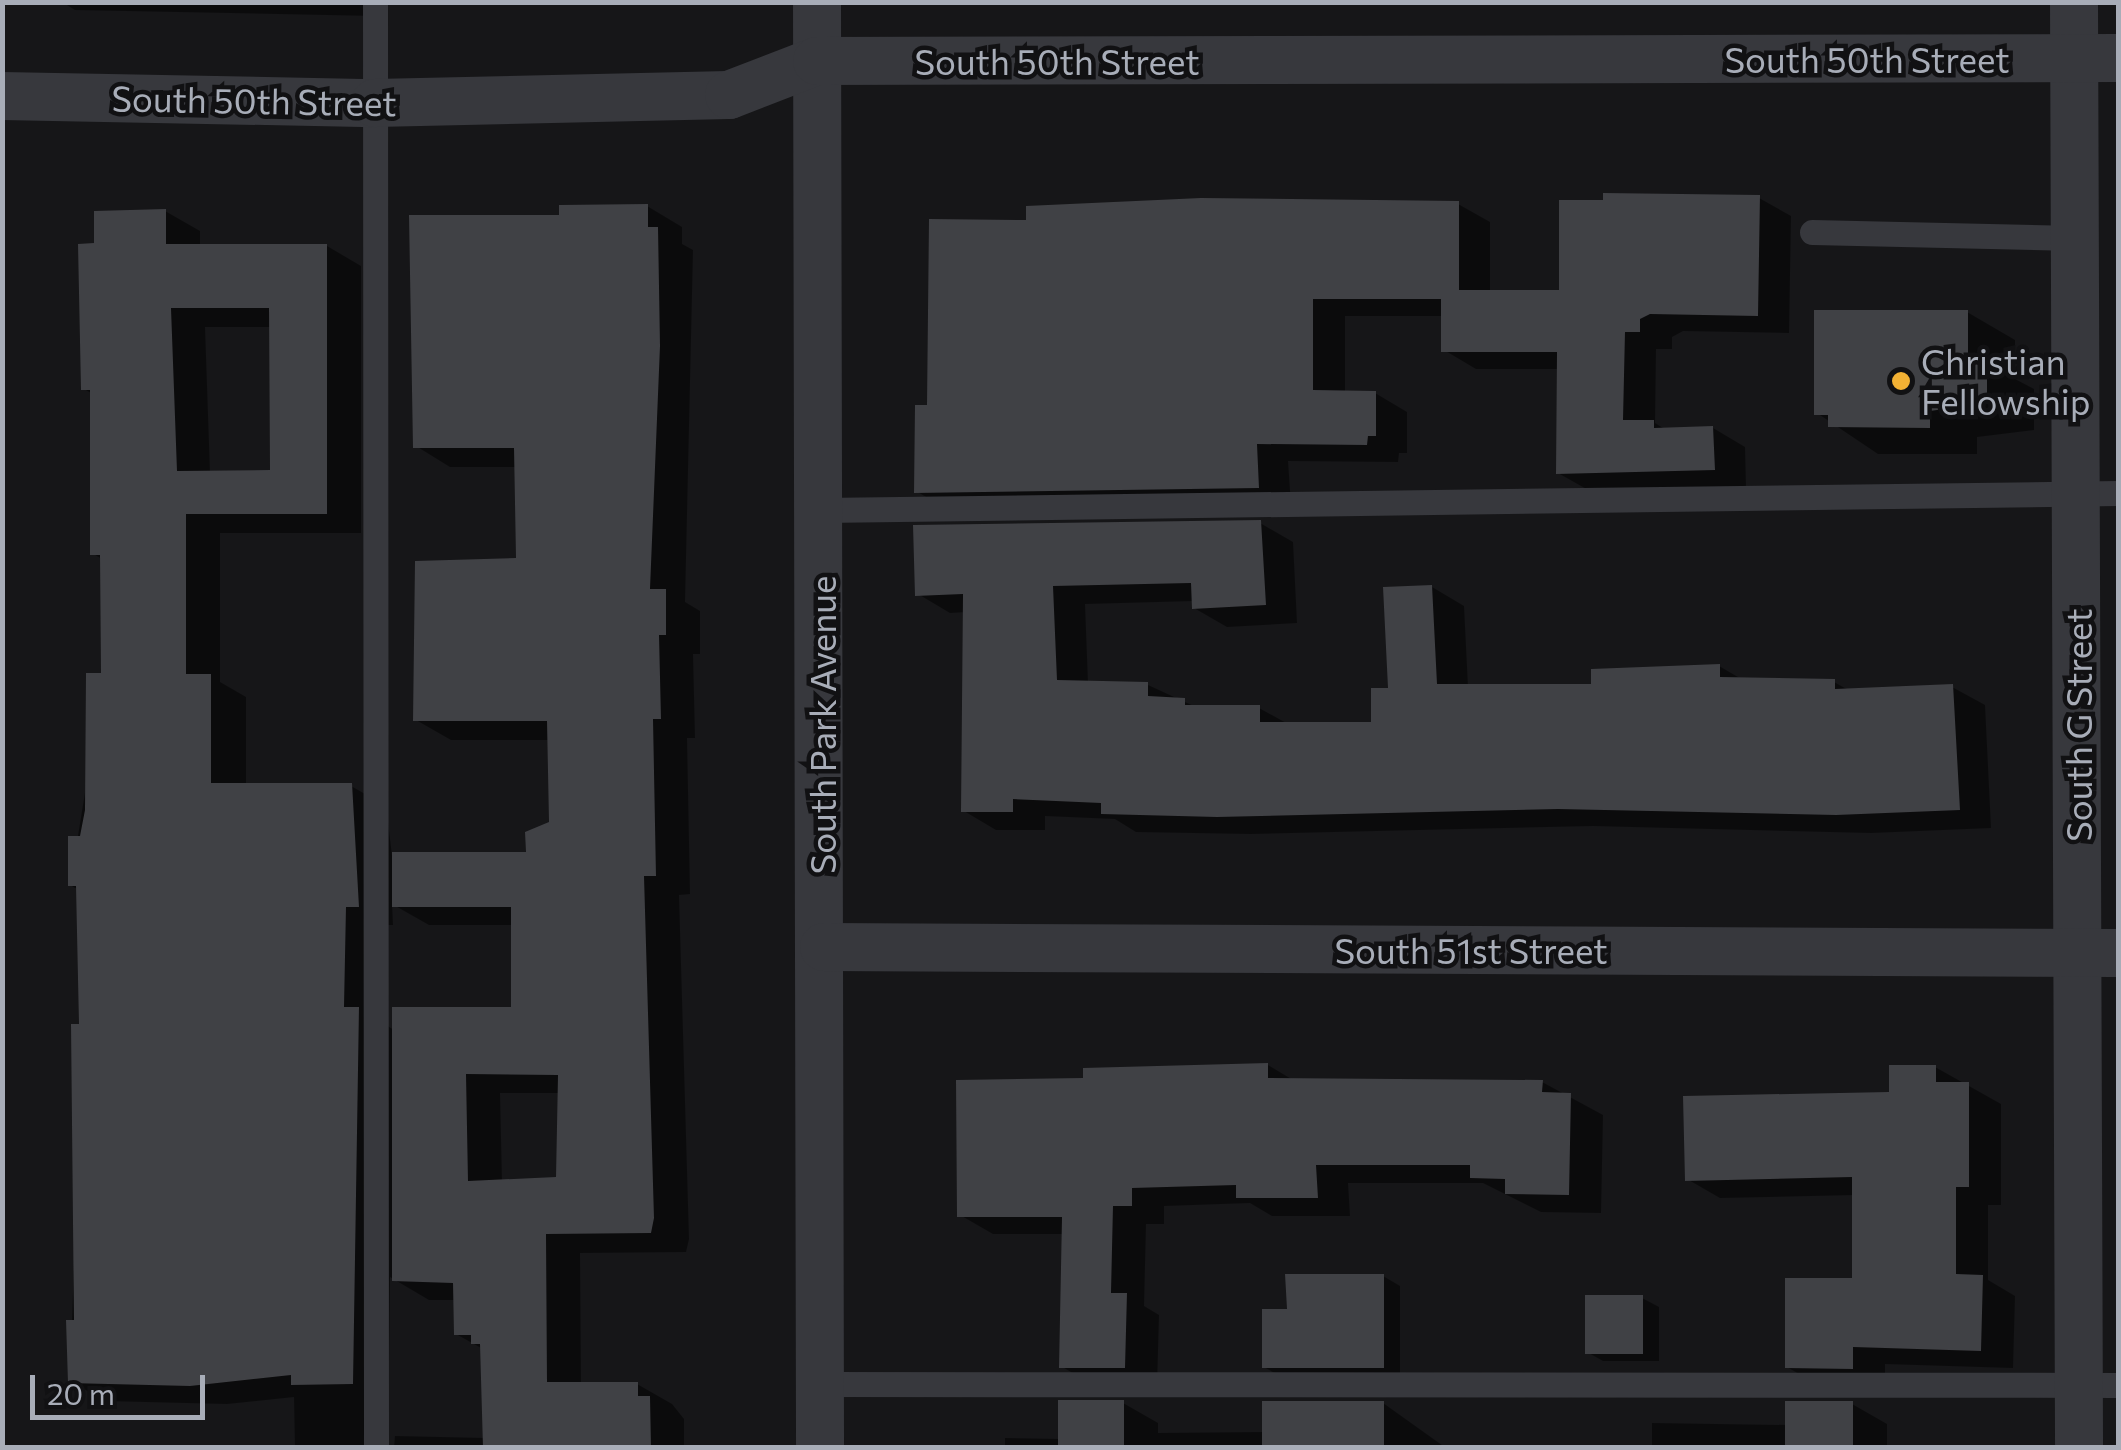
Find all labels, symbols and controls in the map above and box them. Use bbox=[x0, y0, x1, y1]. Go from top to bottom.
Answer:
street label: South 50th Street bbox=[1724, 38, 2010, 80]
street label: South 50th Street bbox=[914, 40, 1200, 82]
street label: South 50th Street bbox=[111, 77, 397, 123]
place label: Christian Fellowship bbox=[1921, 340, 2090, 422]
marker: Christian Fellowship bbox=[1890, 370, 1912, 392]
street label: South Park Avenue bbox=[801, 576, 843, 874]
street label: South G Street bbox=[2057, 608, 2099, 842]
street label: South 51st Street bbox=[1335, 929, 1607, 971]
scale bar bbox=[35, 1355, 210, 1417]
text: 20 m bbox=[47, 1374, 115, 1411]

